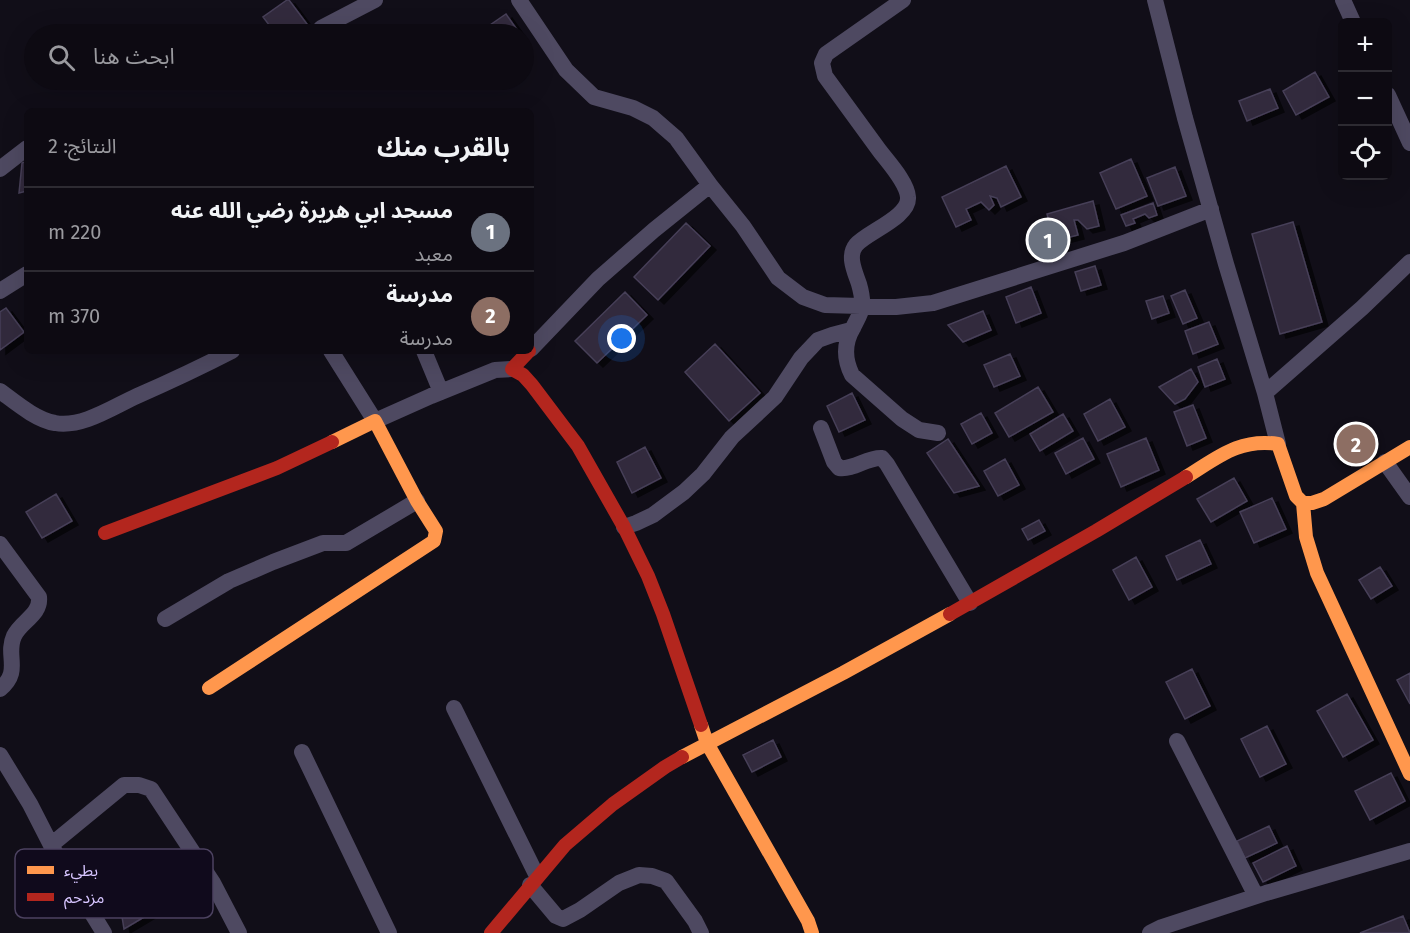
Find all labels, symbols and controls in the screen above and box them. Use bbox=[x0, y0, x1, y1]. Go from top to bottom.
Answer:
map controls bbox=[1338, 18, 1392, 180]
button: + bbox=[1338, 18, 1392, 72]
search box bbox=[24, 24, 534, 90]
icon: search bbox=[45, 41, 78, 74]
text: ابحث هنا bbox=[93, 43, 175, 70]
button: − bbox=[1338, 72, 1392, 126]
button: locate bbox=[1338, 126, 1392, 180]
text: بالقرب منك bbox=[377, 132, 510, 163]
text: النتائج: 2 bbox=[48, 134, 116, 158]
text: مسجد ابي هريرة رضي الله عنه bbox=[171, 197, 453, 224]
pin: 1 bbox=[1028, 218, 1068, 262]
text: 220 m bbox=[48, 220, 101, 244]
text: 1 bbox=[486, 220, 495, 244]
text: معبد bbox=[415, 242, 453, 266]
text: مدرسة bbox=[386, 281, 453, 308]
text: 370 m bbox=[48, 304, 100, 328]
text: 2 bbox=[485, 304, 496, 328]
your location bbox=[607, 324, 636, 353]
text: مدرسة bbox=[400, 326, 453, 350]
pin: 2 bbox=[1336, 422, 1376, 466]
legend bbox=[15, 849, 213, 918]
text: بطيء bbox=[64, 861, 98, 883]
text: مزدحم bbox=[64, 888, 104, 910]

